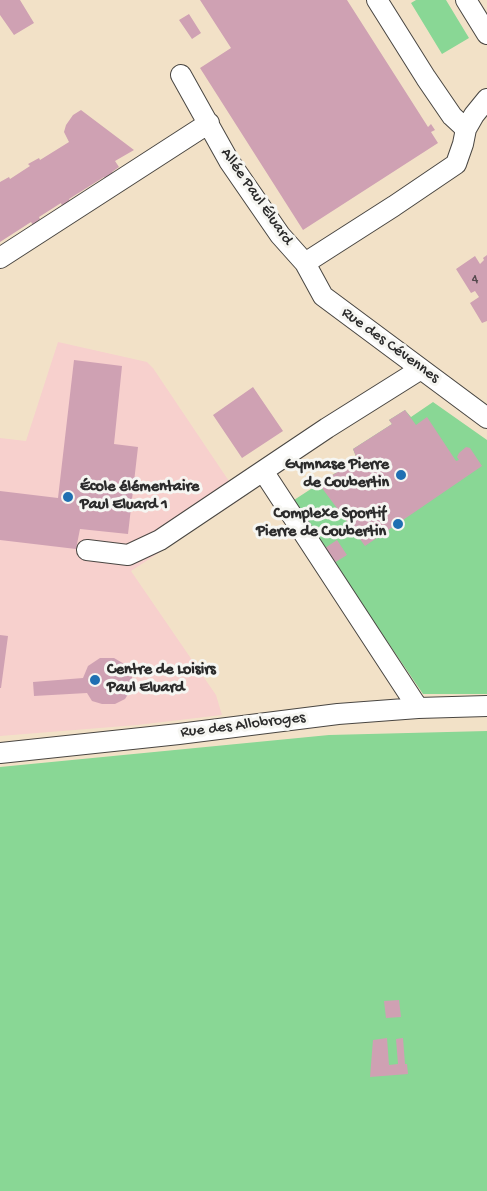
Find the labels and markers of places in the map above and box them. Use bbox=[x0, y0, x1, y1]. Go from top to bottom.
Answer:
place label: Gymnase Pierre de Coubertin bbox=[285, 456, 389, 494]
marker: Gymnase Pierre de Coubertin bbox=[394, 468, 408, 482]
place label: École élémentaire Paul Eluard 1 bbox=[80, 478, 199, 516]
marker: École élémentaire Paul Eluard 1 bbox=[61, 490, 75, 504]
place label: Complexe Sportif Pierre de Coubertin bbox=[256, 505, 386, 543]
marker: Complexe Sportif Pierre de Coubertin bbox=[391, 517, 405, 531]
place label: Centre de Loisirs Paul Eluard bbox=[107, 661, 216, 699]
marker: Centre de Loisirs Paul Eluard bbox=[88, 673, 102, 687]

